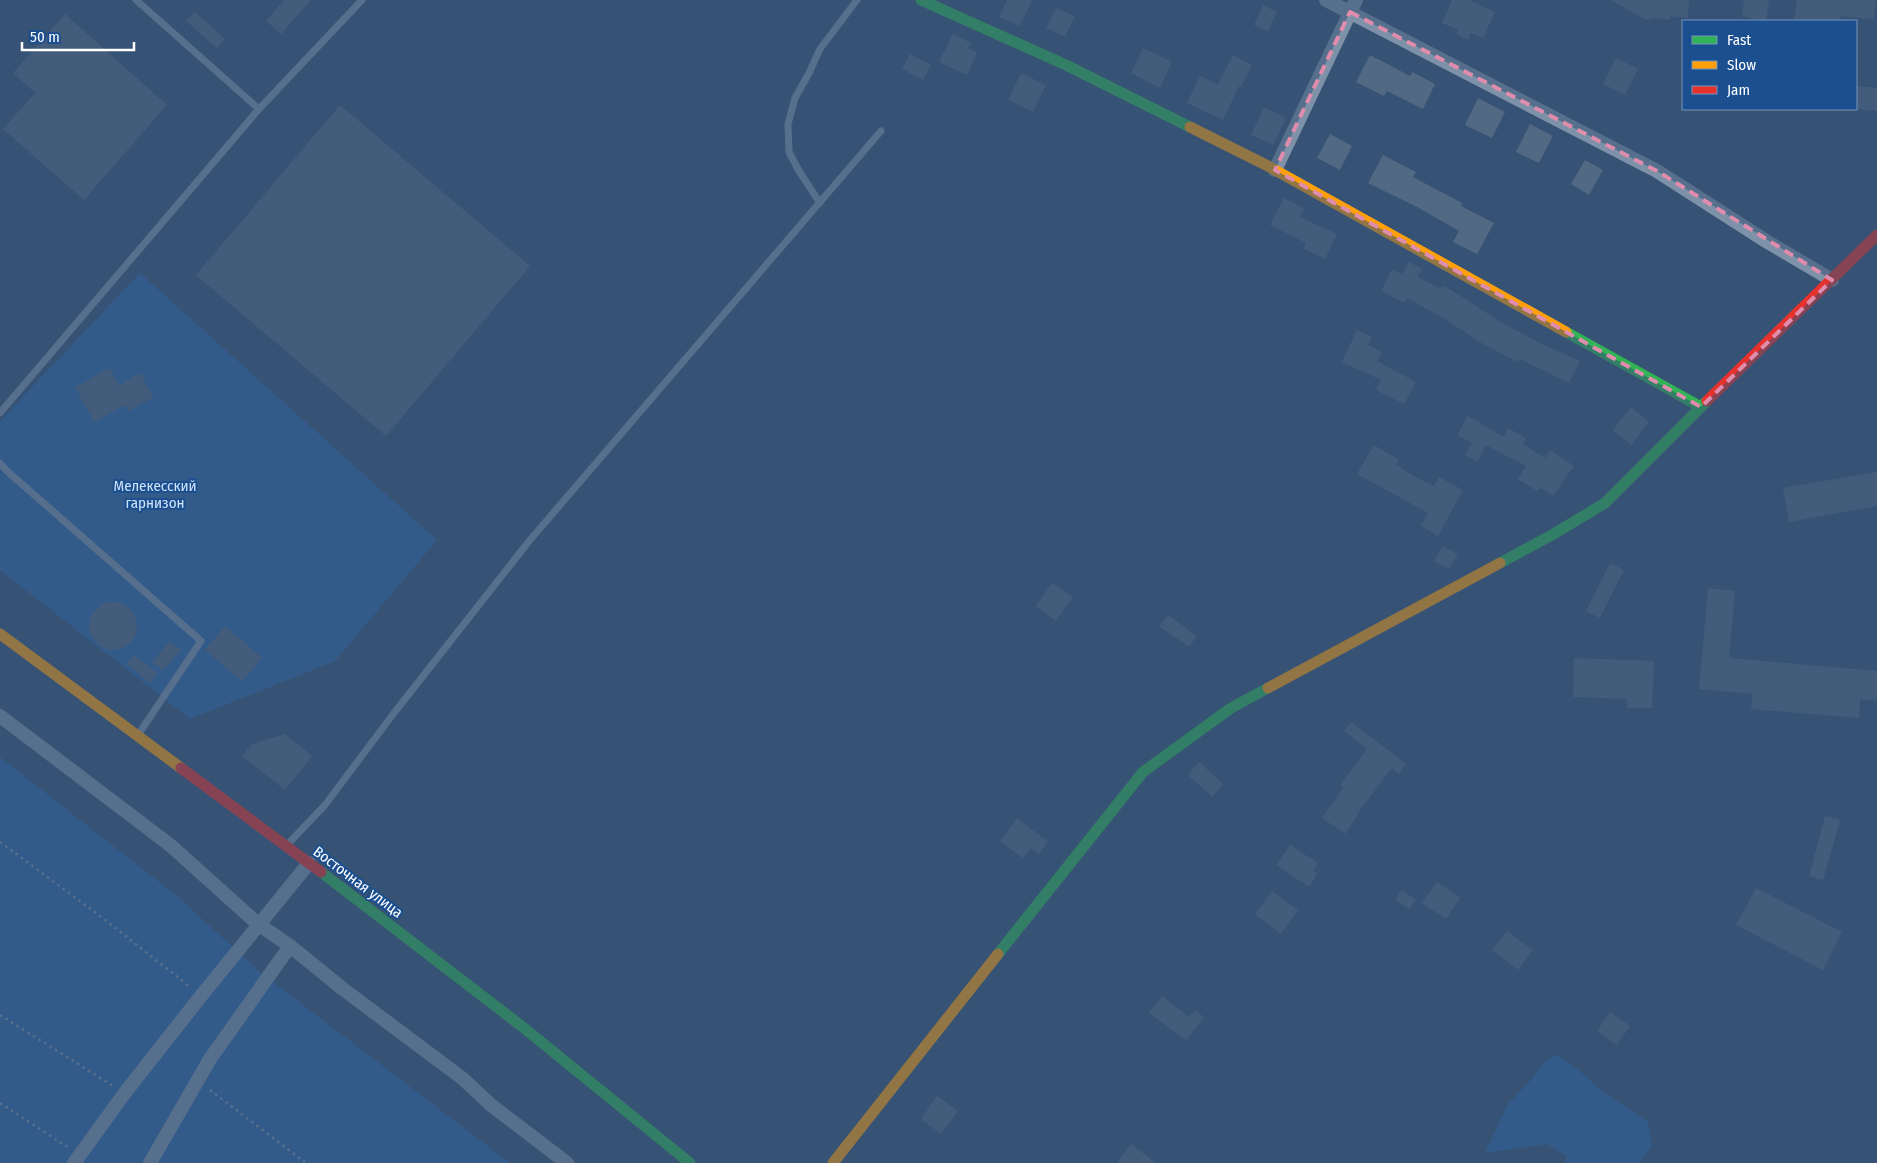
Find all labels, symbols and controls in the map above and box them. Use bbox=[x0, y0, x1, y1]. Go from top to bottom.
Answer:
scale bar bbox=[22, 20, 135, 52]
legend bbox=[1682, 20, 1857, 110]
text: 50 m bbox=[30, 28, 60, 46]
text: Fast bbox=[1727, 31, 1751, 49]
text: Slow bbox=[1727, 56, 1756, 74]
text: Jam bbox=[1727, 81, 1750, 99]
park label: Мелекесский гарнизон bbox=[113, 477, 197, 512]
street label: Восточная улица bbox=[310, 842, 406, 922]

